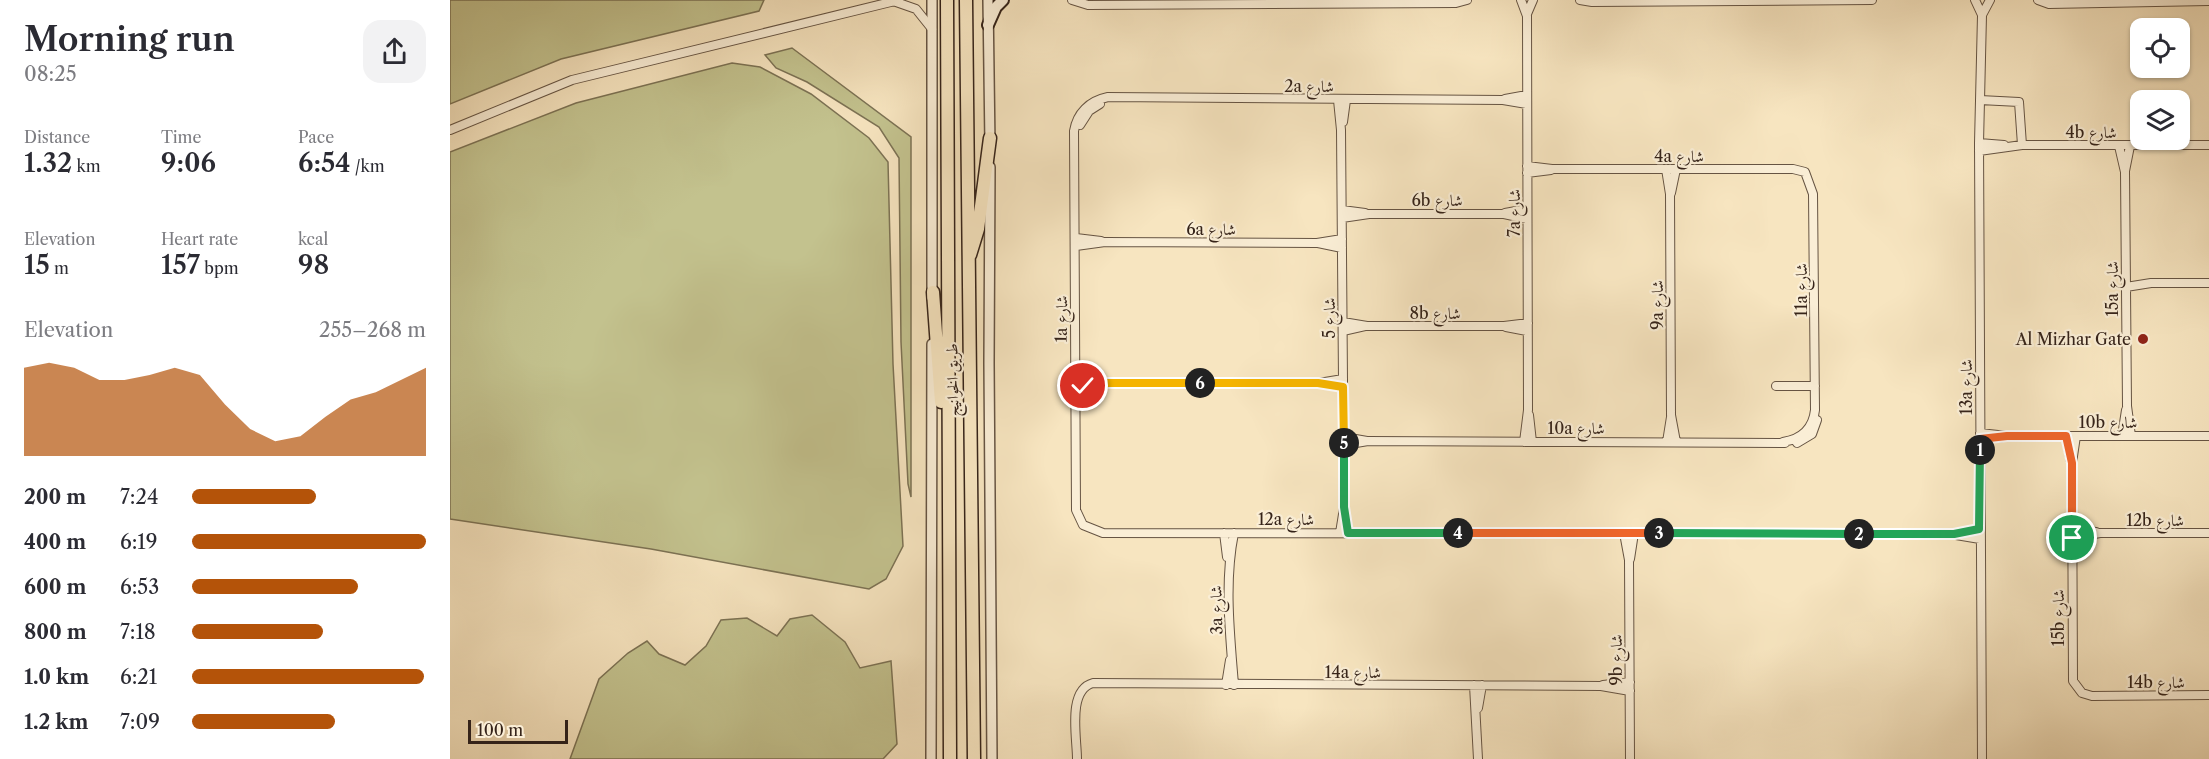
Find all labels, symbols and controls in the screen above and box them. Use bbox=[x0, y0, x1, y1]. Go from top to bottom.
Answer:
map controls bbox=[2130, 18, 2190, 150]
button: locate bbox=[2130, 18, 2190, 78]
text: Morning run bbox=[24, 19, 235, 60]
button: share bbox=[363, 20, 426, 83]
text: 08:25 bbox=[24, 62, 77, 86]
street label: 2a شارع bbox=[1284, 76, 1334, 100]
button: layers bbox=[2130, 90, 2190, 150]
street label: 4b شارع bbox=[2066, 122, 2116, 146]
text: Distance bbox=[24, 127, 90, 147]
text: Time bbox=[161, 127, 201, 147]
text: Pace bbox=[298, 127, 334, 147]
street label: 4a شارع bbox=[1654, 146, 1704, 170]
text: 1.32 bbox=[24, 147, 72, 179]
text: 9:06 bbox=[161, 147, 216, 179]
text: 6:54 bbox=[298, 147, 351, 179]
text: km bbox=[72, 156, 101, 176]
text: /km bbox=[351, 156, 385, 176]
street label: 7a شارع bbox=[1504, 189, 1528, 237]
street label: 6b شارع bbox=[1411, 190, 1463, 214]
street label: 6a شارع bbox=[1186, 219, 1236, 243]
text: Elevation bbox=[24, 229, 95, 249]
text: Heart rate bbox=[161, 229, 238, 249]
text: kcal bbox=[298, 229, 328, 249]
text: 15 bbox=[24, 249, 50, 281]
text: 157 bbox=[161, 249, 200, 281]
text: 98 bbox=[298, 249, 329, 281]
text: m bbox=[50, 258, 69, 278]
text: bpm bbox=[200, 258, 239, 278]
street label: 15a شارع bbox=[2102, 261, 2126, 317]
street label: 11a شارع bbox=[1791, 263, 1815, 317]
street label: 9a شارع bbox=[1647, 280, 1671, 330]
street label: 1a شارع bbox=[1051, 295, 1075, 343]
street label: شارع 5 bbox=[1319, 298, 1343, 338]
street label: 8b شارع bbox=[1409, 303, 1461, 327]
text: Elevation bbox=[24, 318, 113, 342]
text: 255–268 m bbox=[319, 318, 426, 342]
place label: Al Mizhar Gate bbox=[2015, 329, 2131, 349]
marker: Al Mizhar Gate bbox=[2136, 332, 2150, 346]
street label: طريق الخوانيج bbox=[941, 343, 968, 417]
street label: 13a شارع bbox=[1956, 359, 1980, 415]
pin bbox=[1057, 360, 1108, 411]
pin: 6 bbox=[1185, 368, 1215, 398]
icon: check bbox=[1066, 369, 1099, 402]
text: 6 bbox=[1195, 373, 1205, 393]
street label: 10b شارع bbox=[2079, 412, 2137, 436]
street label: 10a شارع bbox=[1547, 418, 1605, 442]
pin: 5 bbox=[1329, 428, 1359, 458]
text: 5 bbox=[1340, 433, 1348, 453]
pin: 1 bbox=[1965, 435, 1995, 465]
text: 1 bbox=[1976, 440, 1984, 460]
text: 200 m bbox=[24, 485, 86, 509]
text: 7:24 bbox=[120, 485, 159, 509]
street label: 12a شارع bbox=[1258, 509, 1314, 533]
street label: 12b شارع bbox=[2126, 510, 2184, 534]
pin bbox=[2046, 512, 2097, 563]
pin: 4 bbox=[1443, 518, 1473, 548]
pin: 3 bbox=[1644, 518, 1674, 548]
pin: 2 bbox=[1844, 519, 1874, 549]
icon: arrive bbox=[2055, 521, 2088, 554]
text: 4 bbox=[1453, 523, 1463, 543]
text: 3 bbox=[1654, 523, 1664, 543]
text: 2 bbox=[1854, 524, 1864, 544]
text: 400 m bbox=[24, 530, 86, 554]
text: 6:19 bbox=[120, 530, 157, 554]
text: 600 m bbox=[24, 575, 86, 599]
text: 6:53 bbox=[120, 575, 159, 599]
street label: 3a شارع bbox=[1206, 585, 1230, 635]
street label: 15b شارع bbox=[2048, 589, 2072, 647]
text: 800 m bbox=[24, 620, 87, 644]
text: 7:18 bbox=[120, 620, 156, 644]
street label: 9b شارع bbox=[1606, 634, 1630, 686]
street label: 14a شارع bbox=[1325, 662, 1381, 686]
text: 1.0 km bbox=[24, 665, 89, 689]
text: 6:21 bbox=[120, 665, 157, 689]
street label: 14b شارع bbox=[2127, 672, 2185, 696]
text: 1.2 km bbox=[24, 710, 88, 734]
text: 7:09 bbox=[120, 710, 160, 734]
scale bar bbox=[468, 717, 568, 744]
text: 100 m bbox=[477, 720, 523, 740]

